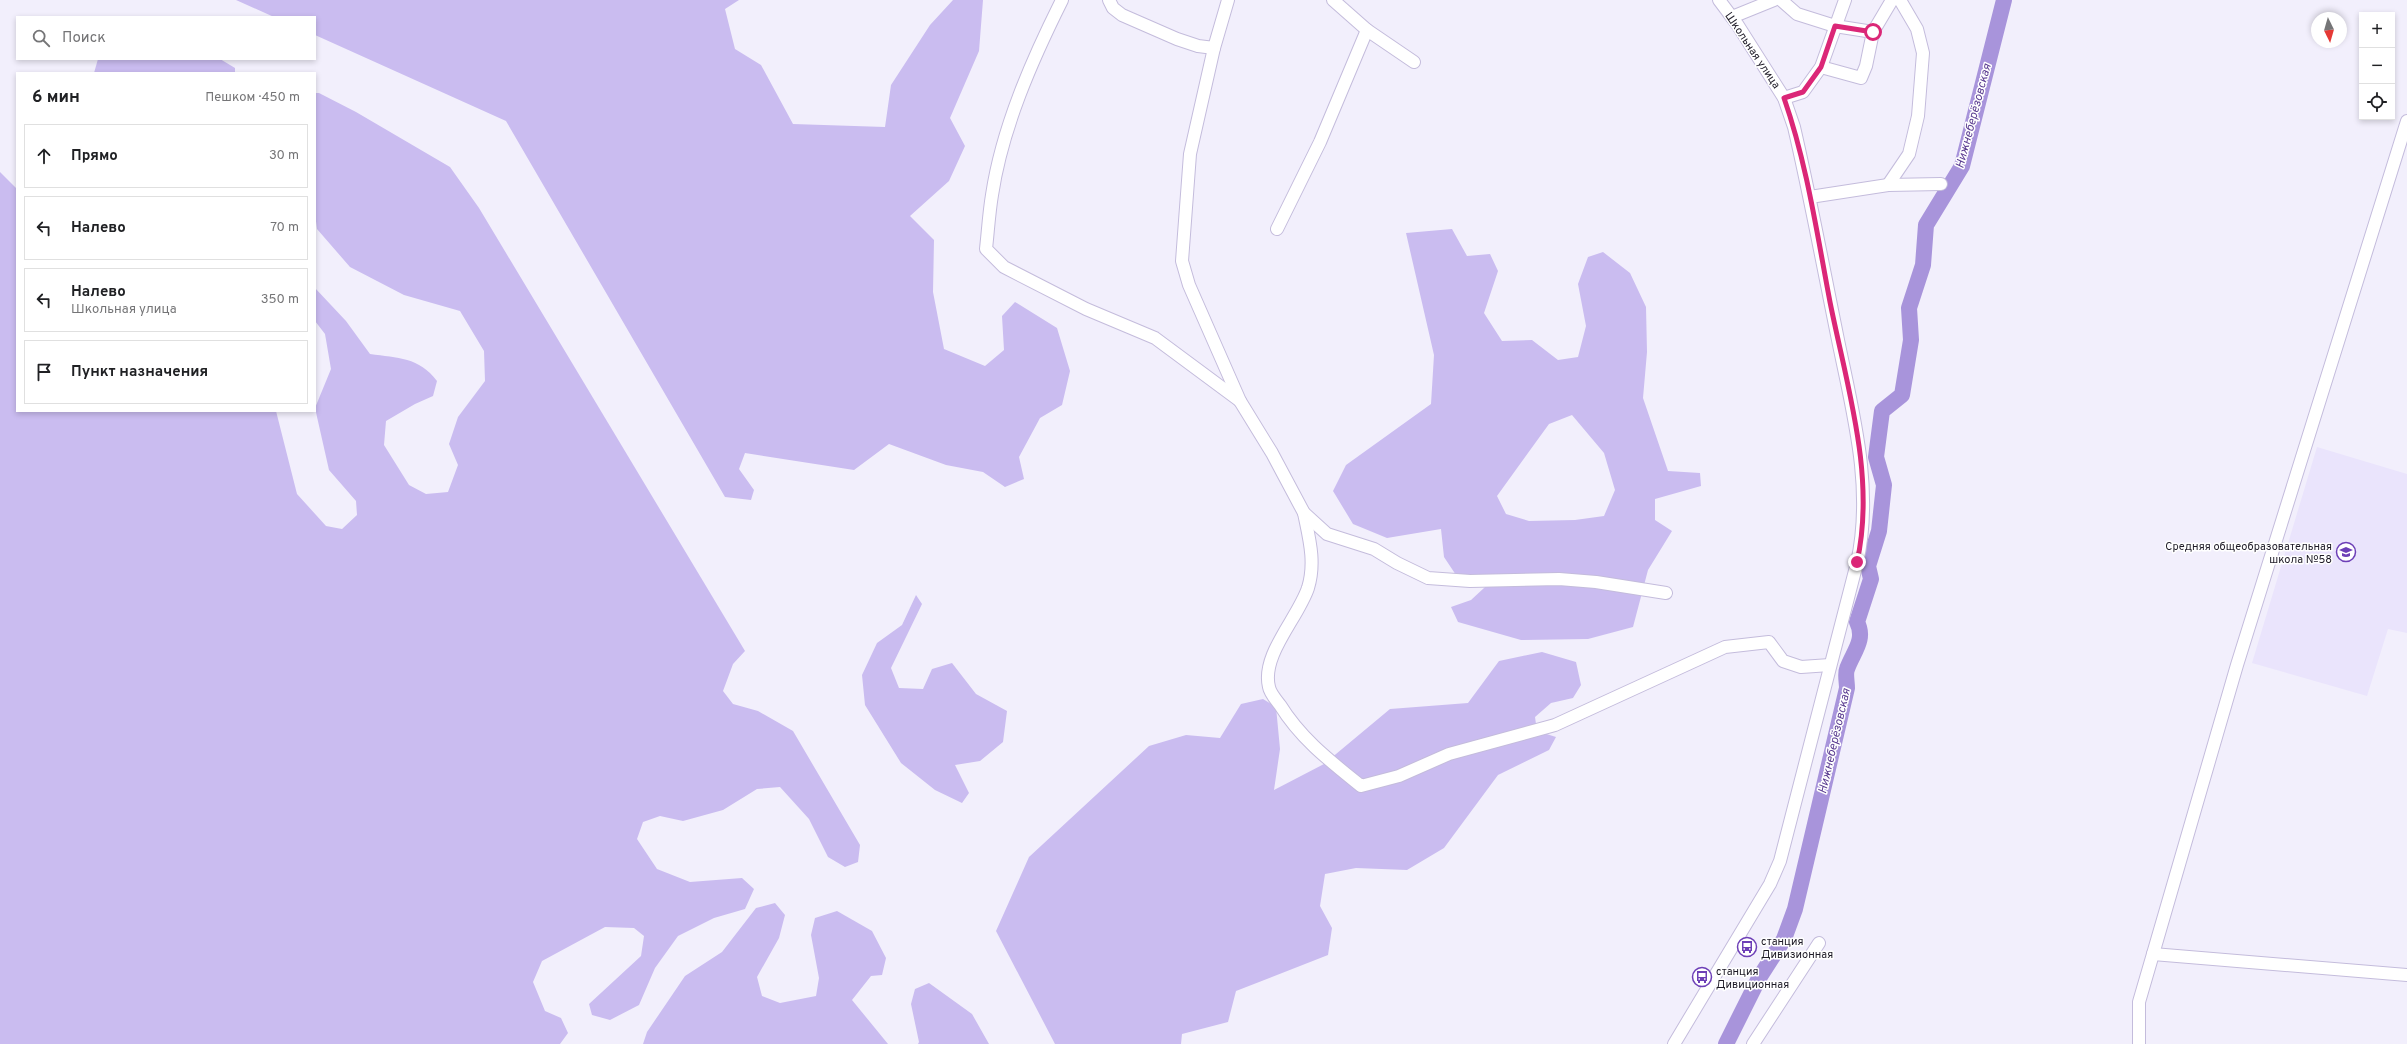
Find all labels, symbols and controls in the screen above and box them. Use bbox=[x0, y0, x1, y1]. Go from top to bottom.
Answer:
street label: Школьная улица bbox=[1721, 10, 1783, 92]
north arrow bbox=[2311, 12, 2347, 48]
map controls bbox=[2359, 12, 2395, 120]
button: + bbox=[2359, 12, 2395, 48]
search box bbox=[16, 16, 316, 60]
route start bbox=[1864, 23, 1882, 41]
icon: search bbox=[30, 27, 52, 49]
text: Поиск bbox=[62, 29, 106, 48]
button: − bbox=[2359, 48, 2395, 84]
water label: Нижнеберёзовская bbox=[1952, 61, 1996, 170]
button: locate bbox=[2359, 84, 2395, 120]
text: 6 мин bbox=[32, 87, 80, 109]
text: Пешком · 450 m bbox=[205, 90, 300, 106]
icon: ahead bbox=[33, 145, 55, 167]
text: Прямо bbox=[71, 147, 118, 166]
text: 30 m bbox=[269, 148, 299, 164]
icon: left bbox=[33, 217, 55, 239]
text: Налево bbox=[71, 219, 126, 238]
text: 70 m bbox=[270, 220, 299, 236]
text: Налево bbox=[71, 283, 126, 302]
icon: left bbox=[33, 289, 55, 311]
text: 350 m bbox=[261, 292, 299, 308]
text: Школьная улица bbox=[71, 302, 176, 318]
icon: arrive bbox=[33, 361, 55, 383]
text: Пункт назначения bbox=[71, 363, 208, 382]
place label: Средняя общеобразовательная школа №58 bbox=[2165, 540, 2332, 567]
school or university icon: Средняя общеобразовательная школа №58 bbox=[2335, 541, 2357, 563]
route end bbox=[1848, 553, 1866, 571]
water label: Нижнеберёзовская bbox=[1815, 686, 1855, 795]
place label: станция Дивизионная bbox=[1761, 935, 1833, 962]
bus stop icon: станция Дивизионная bbox=[1736, 936, 1758, 958]
place label: станция Дивиционная bbox=[1716, 965, 1789, 992]
bus stop icon: станция Дивиционная bbox=[1691, 966, 1713, 988]

